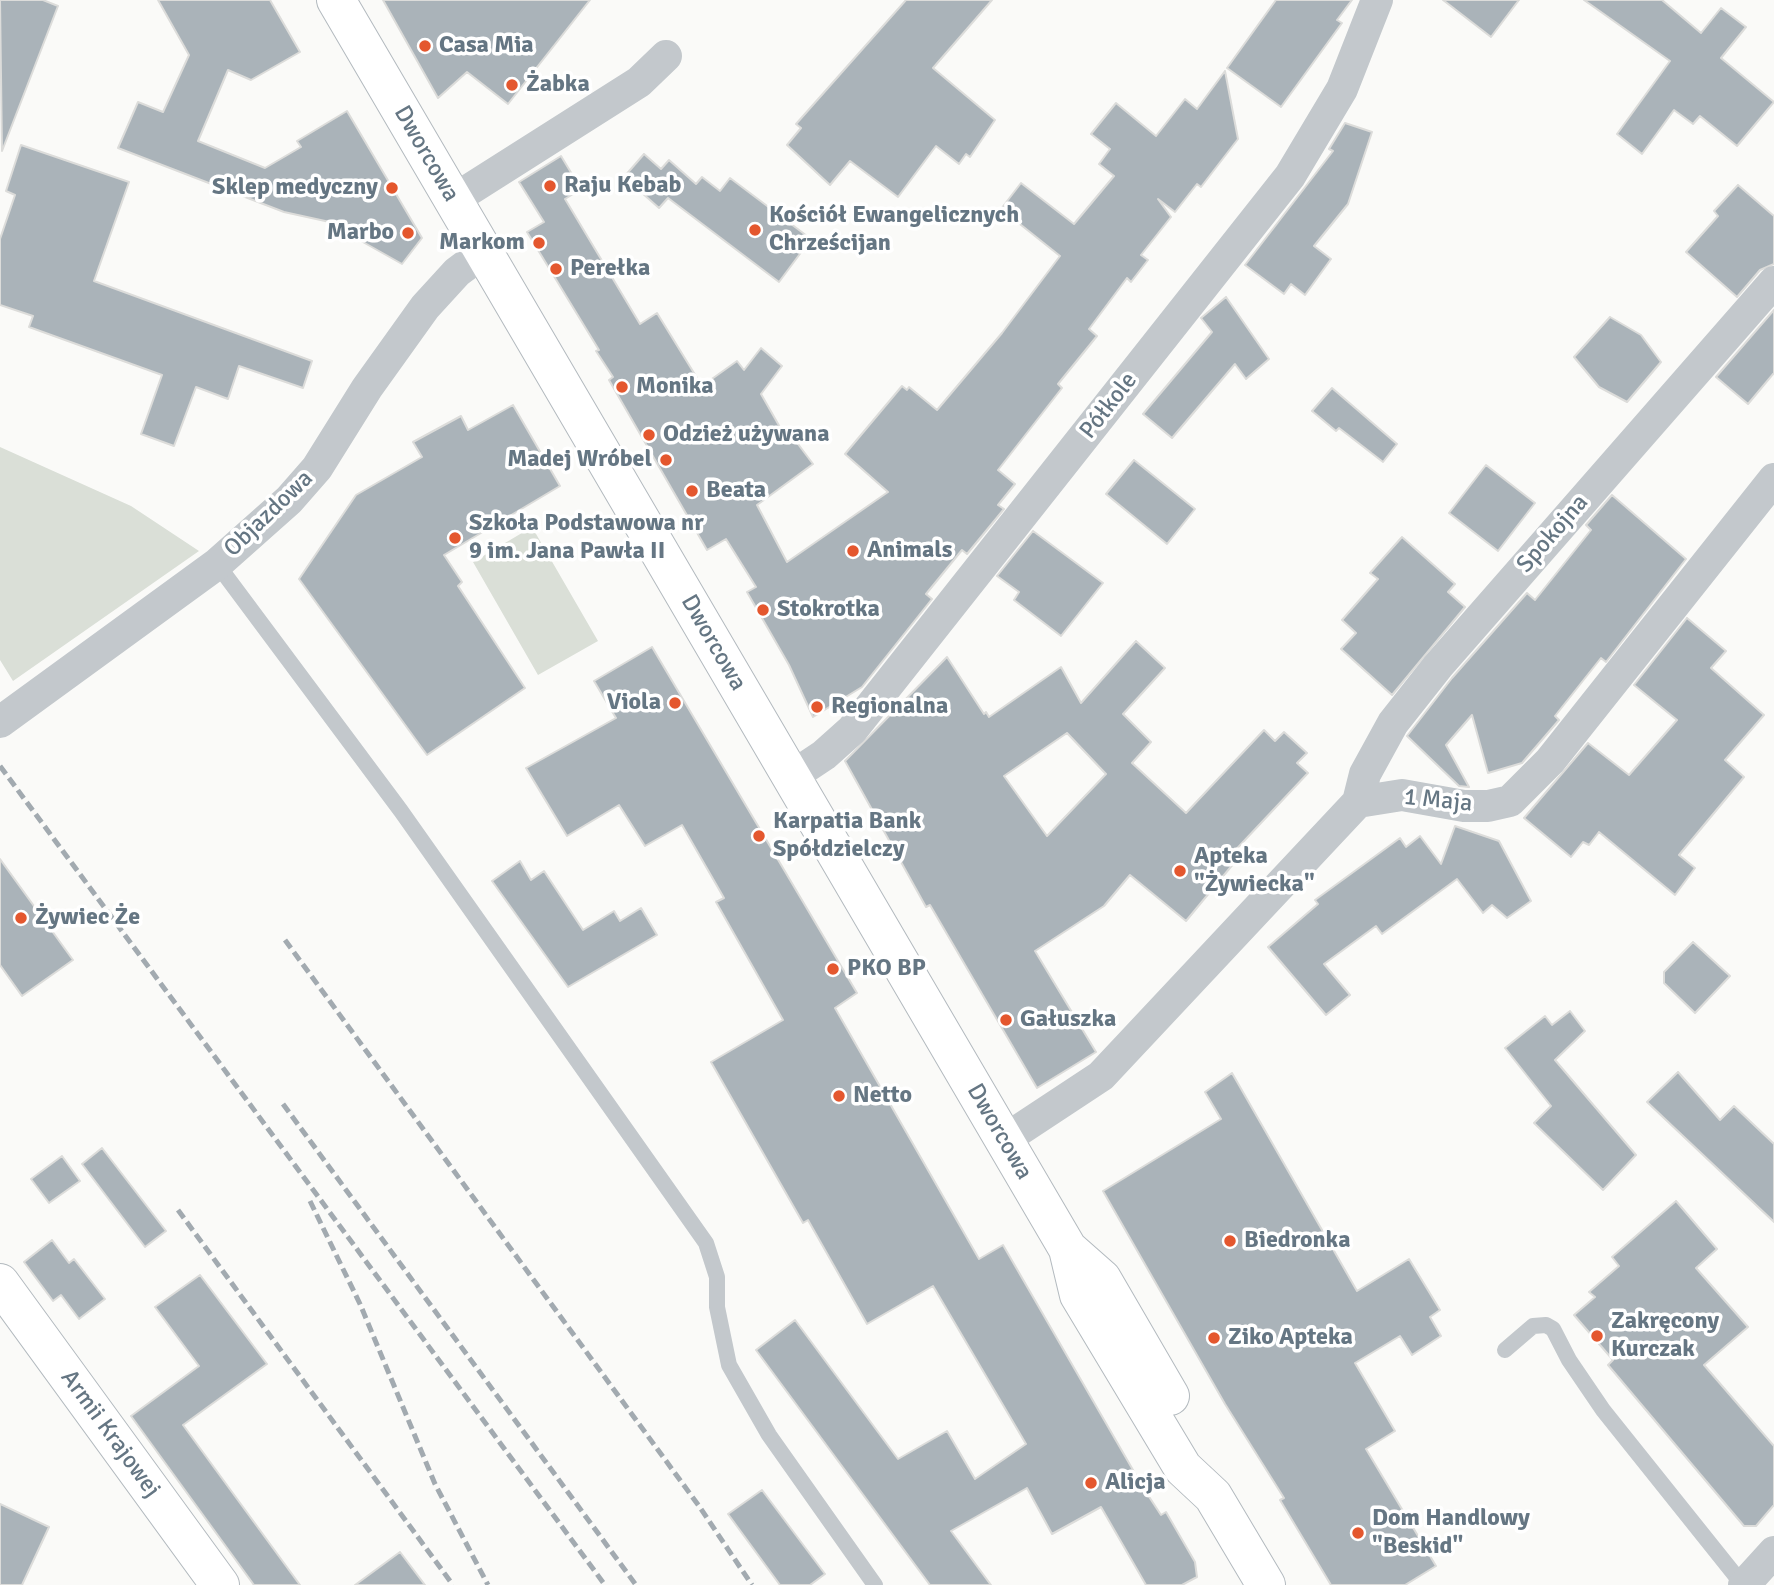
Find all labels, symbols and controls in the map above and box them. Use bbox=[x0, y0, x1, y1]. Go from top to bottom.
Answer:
place label: Casa Mia bbox=[439, 32, 534, 60]
marker: Casa Mia bbox=[417, 38, 433, 54]
place label: Żabka bbox=[526, 71, 590, 99]
marker: Żabka bbox=[504, 77, 520, 93]
street label: Dworcowa bbox=[387, 101, 465, 207]
place label: Raju Kebab bbox=[564, 172, 681, 200]
place label: Sklep medyczny bbox=[212, 174, 378, 202]
marker: Raju Kebab bbox=[542, 178, 558, 194]
marker: Sklep medyczny bbox=[384, 180, 400, 196]
place label: Kościół Ewangelicznych Chrześcijan bbox=[769, 202, 1019, 258]
place label: Marbo bbox=[327, 219, 394, 247]
marker: Kościół Ewangelicznych Chrześcijan bbox=[747, 222, 763, 238]
marker: Marbo bbox=[400, 225, 416, 241]
place label: Markom bbox=[439, 229, 525, 257]
marker: Markom bbox=[531, 235, 547, 251]
place label: Perełka bbox=[570, 255, 650, 283]
marker: Perełka bbox=[548, 261, 564, 277]
street label: Półkole bbox=[1074, 367, 1144, 445]
place label: Monika bbox=[636, 373, 714, 401]
marker: Monika bbox=[614, 379, 630, 395]
place label: Odzież używana bbox=[663, 421, 829, 449]
marker: Odzież używana bbox=[641, 427, 657, 443]
place label: Madej Wróbel bbox=[507, 446, 652, 474]
marker: Madej Wróbel bbox=[658, 452, 674, 468]
street label: Objazdowa bbox=[219, 465, 319, 563]
place label: Beata bbox=[706, 477, 766, 505]
marker: Beata bbox=[684, 483, 700, 499]
street label: Spokojna bbox=[1511, 489, 1595, 579]
place label: Szkoła Podstawowa nr 9 im. Jana Pawła II bbox=[469, 510, 704, 566]
marker: Szkoła Podstawowa nr 9 im. Jana Pawła II bbox=[447, 530, 463, 546]
place label: Animals bbox=[867, 537, 952, 565]
marker: Animals bbox=[845, 543, 861, 559]
street label: Dworcowa bbox=[674, 590, 752, 696]
place label: Stokrotka bbox=[777, 596, 880, 624]
marker: Stokrotka bbox=[755, 602, 771, 618]
place label: Viola bbox=[607, 689, 661, 717]
place label: Regionalna bbox=[831, 693, 948, 721]
marker: Viola bbox=[667, 695, 683, 711]
marker: Regionalna bbox=[809, 699, 825, 715]
street label: 1 Maja bbox=[1402, 783, 1474, 819]
place label: Karpatia Bank Spółdzielczy bbox=[773, 808, 921, 864]
marker: Karpatia Bank Spółdzielczy bbox=[751, 828, 767, 844]
place label: Apteka "Żywiecka" bbox=[1194, 843, 1315, 899]
marker: Apteka "Żywiecka" bbox=[1172, 863, 1188, 879]
place label: Żywiec Że bbox=[35, 904, 140, 932]
marker: Żywiec Że bbox=[13, 910, 29, 926]
place label: PKO BP bbox=[847, 955, 926, 983]
marker: PKO BP bbox=[825, 961, 841, 977]
place label: Gałuszka bbox=[1020, 1006, 1116, 1034]
marker: Gałuszka bbox=[998, 1012, 1014, 1028]
street label: Dworcowa bbox=[960, 1079, 1038, 1185]
place label: Netto bbox=[853, 1082, 912, 1110]
marker: Netto bbox=[831, 1088, 847, 1104]
place label: Biedronka bbox=[1244, 1227, 1350, 1255]
marker: Biedronka bbox=[1222, 1233, 1238, 1249]
place label: Zakręcony Kurczak bbox=[1611, 1308, 1719, 1364]
place label: Ziko Apteka bbox=[1228, 1324, 1353, 1352]
marker: Zakręcony Kurczak bbox=[1589, 1328, 1605, 1344]
marker: Ziko Apteka bbox=[1206, 1330, 1222, 1346]
street label: Armii Krajowej bbox=[54, 1365, 166, 1503]
place label: Alicja bbox=[1105, 1469, 1166, 1497]
marker: Alicja bbox=[1083, 1475, 1099, 1491]
place label: Dom Handlowy "Beskid" bbox=[1372, 1505, 1530, 1561]
marker: Dom Handlowy "Beskid" bbox=[1350, 1525, 1366, 1541]

